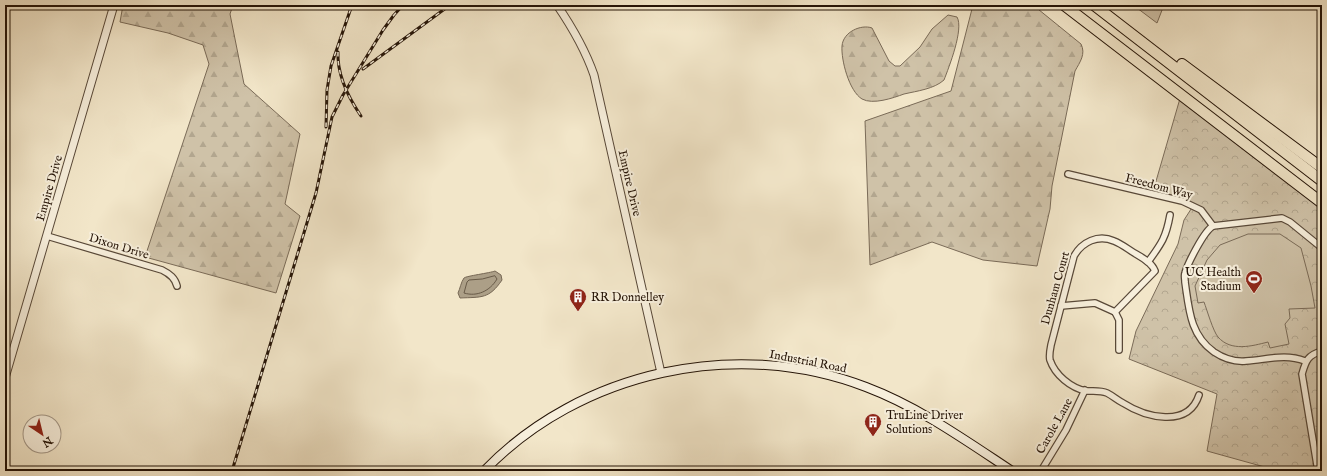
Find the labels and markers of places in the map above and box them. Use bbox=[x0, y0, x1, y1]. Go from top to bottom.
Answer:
place label: UC Health Stadium bbox=[1185, 265, 1242, 294]
sports icon: UC Health Stadium bbox=[1244, 269, 1264, 294]
building icon: RR Donnelley bbox=[568, 287, 588, 312]
place label: RR Donnelley bbox=[591, 290, 664, 305]
place label: TruLine Driver Solutions bbox=[886, 408, 964, 437]
building icon: TruLine Driver Solutions bbox=[863, 412, 883, 437]

